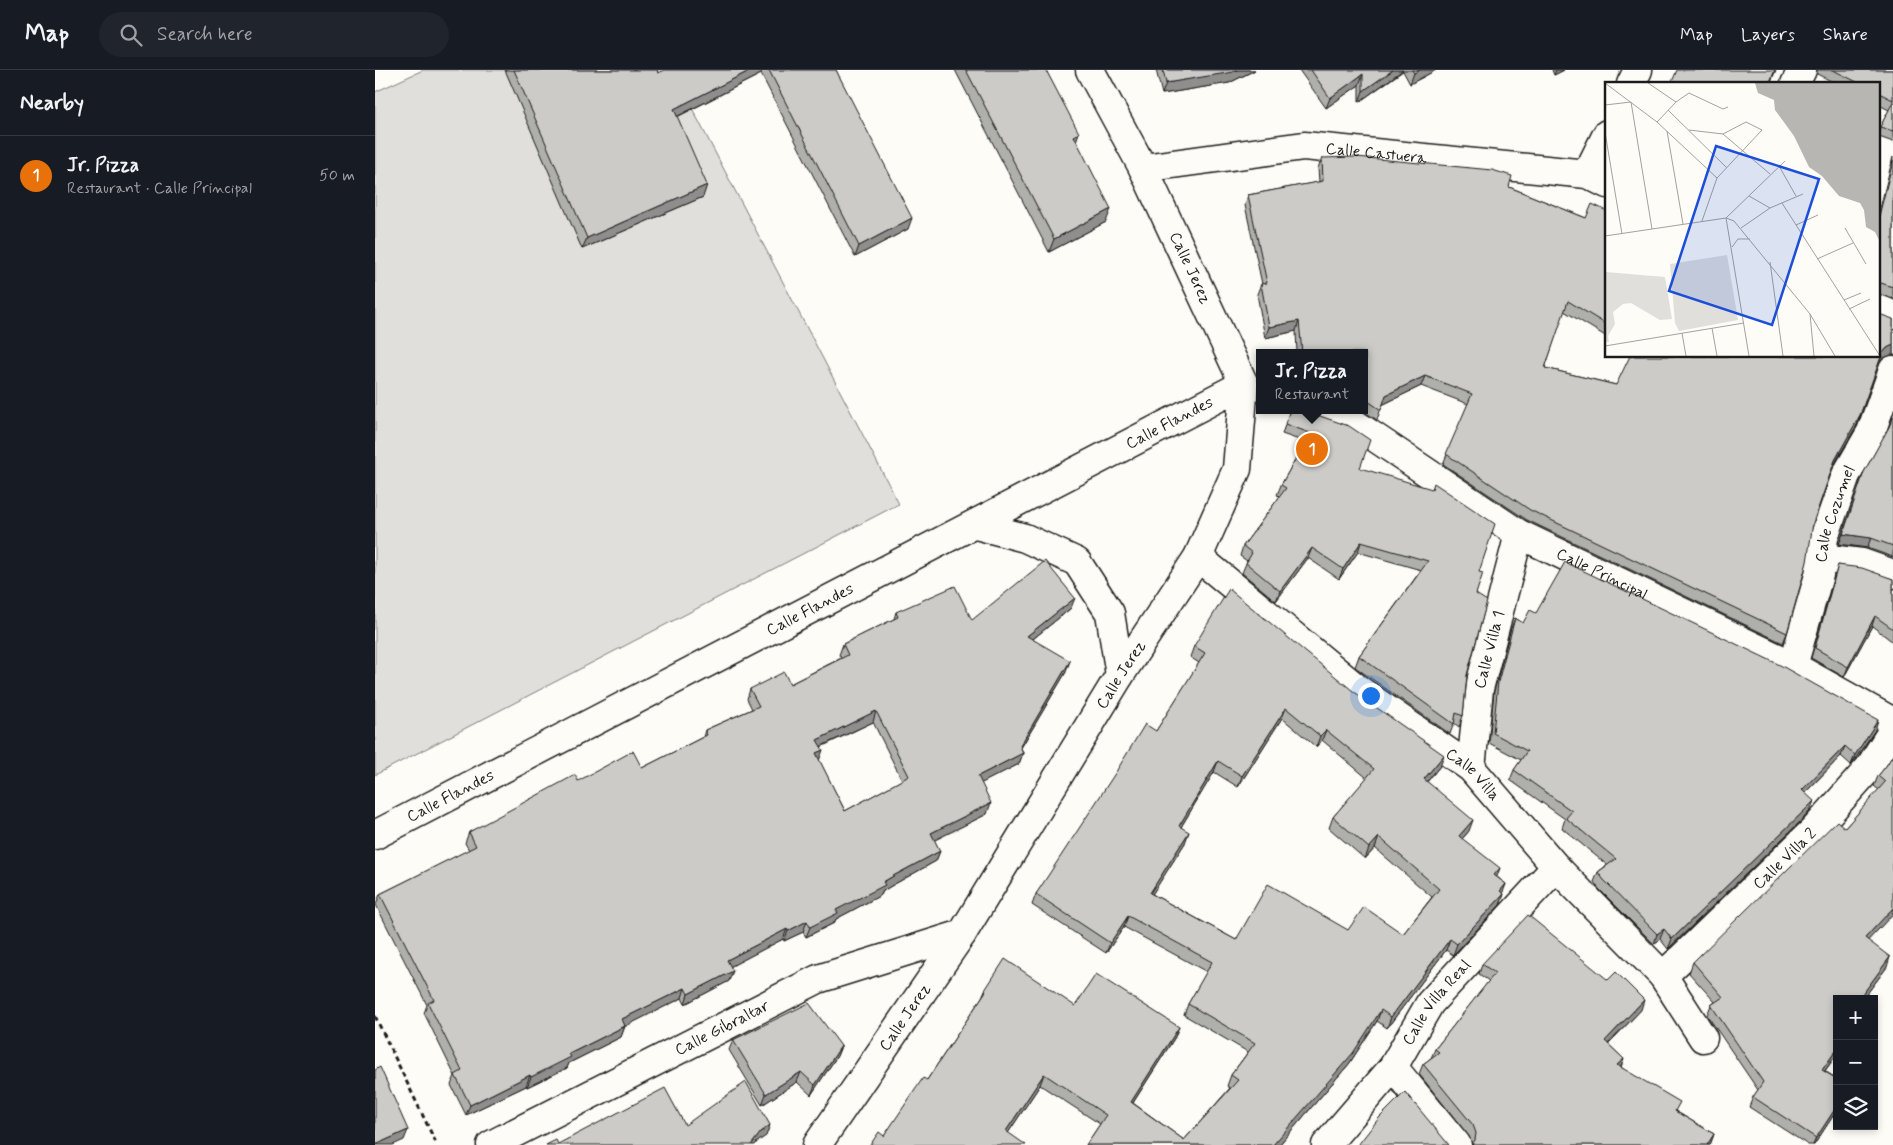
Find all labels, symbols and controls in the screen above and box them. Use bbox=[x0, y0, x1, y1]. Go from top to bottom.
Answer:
search box bbox=[99, 12, 449, 57]
text: Map bbox=[25, 19, 69, 50]
icon: search bbox=[117, 21, 145, 49]
text: Search here bbox=[157, 22, 253, 47]
text: Map bbox=[1680, 23, 1713, 47]
text: Layers bbox=[1741, 23, 1795, 47]
text: Share bbox=[1823, 23, 1868, 47]
inset map bbox=[1605, 82, 1881, 358]
text: Nearby bbox=[20, 89, 84, 117]
street label: Calle Castuera bbox=[1325, 138, 1428, 169]
text: Jr. Pizza bbox=[67, 153, 139, 178]
text: 1 bbox=[32, 165, 40, 186]
text: 50 m bbox=[319, 165, 355, 186]
text: Restaurant · Calle Principal bbox=[67, 178, 252, 199]
street label: Calle Jerez bbox=[1164, 229, 1216, 307]
popup bbox=[1256, 349, 1368, 414]
text: Jr. Pizza bbox=[1275, 359, 1347, 384]
text: Restaurant bbox=[1275, 384, 1349, 405]
street label: Calle Flandes bbox=[1122, 391, 1217, 454]
pin: 1 bbox=[1296, 430, 1328, 468]
street label: Calle Cozumel bbox=[1810, 461, 1860, 564]
street label: Calle Principal bbox=[1553, 543, 1651, 604]
street label: Calle Flandes bbox=[763, 578, 857, 641]
street label: Calle Villa 1 bbox=[1469, 609, 1509, 691]
street label: Calle Jerez bbox=[1091, 636, 1150, 713]
your location bbox=[1358, 683, 1384, 709]
street label: Calle Villa bbox=[1442, 743, 1505, 805]
street label: Calle Flandes bbox=[403, 765, 498, 827]
street label: Calle Villa 2 bbox=[1748, 823, 1821, 894]
street label: Calle Villa Real bbox=[1397, 955, 1476, 1049]
street label: Calle Jerez bbox=[874, 979, 935, 1055]
street label: Calle Gibraltar bbox=[671, 995, 773, 1060]
map controls bbox=[1833, 995, 1878, 1130]
button: + bbox=[1833, 995, 1878, 1040]
button: − bbox=[1833, 1040, 1878, 1085]
button: layers bbox=[1833, 1085, 1878, 1130]

